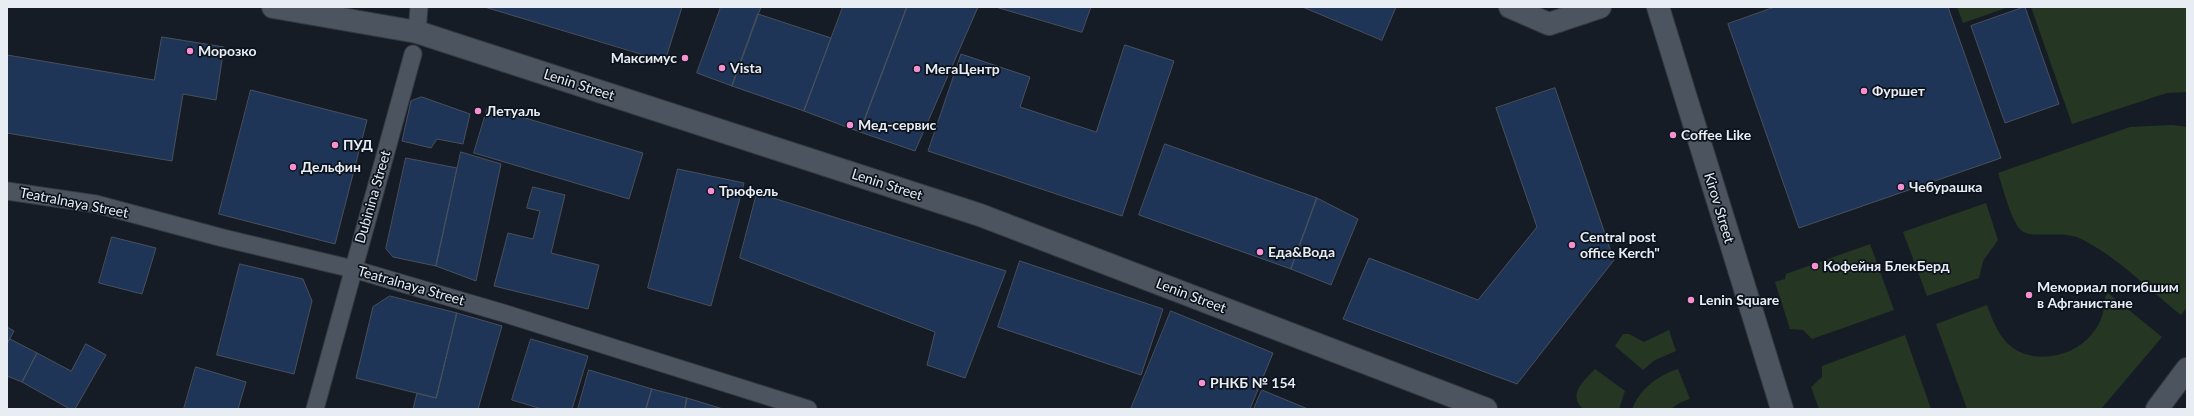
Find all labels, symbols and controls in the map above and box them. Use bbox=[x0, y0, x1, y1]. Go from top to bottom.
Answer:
place label: Морозко bbox=[198, 43, 257, 59]
marker: Морозко bbox=[185, 46, 195, 56]
place label: Максимус bbox=[611, 50, 677, 66]
marker: Максимус bbox=[680, 53, 690, 63]
place label: Vista bbox=[730, 60, 762, 76]
place label: МегаЦентр bbox=[925, 61, 1000, 77]
marker: Vista bbox=[717, 63, 727, 73]
marker: МегаЦентр bbox=[912, 64, 922, 74]
street label: Lenin Street bbox=[541, 66, 617, 104]
place label: Фуршет bbox=[1872, 83, 1925, 99]
marker: Фуршет bbox=[1859, 86, 1869, 96]
place label: Летуаль bbox=[486, 103, 540, 119]
marker: Летуаль bbox=[473, 106, 483, 116]
place label: Мед-сервис bbox=[858, 117, 936, 133]
marker: Мед-сервис bbox=[845, 120, 855, 130]
place label: Coffee Like bbox=[1681, 127, 1751, 143]
marker: Coffee Like bbox=[1668, 130, 1678, 140]
place label: ПУД bbox=[343, 137, 373, 153]
marker: ПУД bbox=[330, 140, 340, 150]
street label: Dubinina Street bbox=[352, 149, 394, 245]
place label: Дельфин bbox=[301, 159, 361, 175]
marker: Дельфин bbox=[288, 162, 298, 172]
street label: Lenin Street bbox=[849, 166, 925, 204]
street label: Kirov Street bbox=[1700, 171, 1738, 245]
place label: Чебурашка bbox=[1909, 179, 1982, 195]
marker: Чебурашка bbox=[1896, 182, 1906, 192]
place label: Трюфель bbox=[719, 183, 778, 199]
street label: Teatralnaya Street bbox=[18, 184, 130, 222]
marker: Трюфель bbox=[706, 186, 716, 196]
place label: Central post office Kerch" bbox=[1580, 229, 1660, 262]
marker: Central post office Kerch" bbox=[1567, 240, 1577, 250]
place label: Еда&Вода bbox=[1268, 244, 1335, 260]
marker: Еда&Вода bbox=[1255, 247, 1265, 257]
place label: Кофейня БлекБерд bbox=[1823, 258, 1950, 274]
marker: Кофейня БлекБерд bbox=[1810, 261, 1820, 271]
street label: Teatralnaya Street bbox=[356, 263, 466, 309]
street label: Lenin Street bbox=[1154, 275, 1228, 317]
place label: Мемориал погибшим в Афганистане bbox=[2037, 279, 2179, 312]
marker: Мемориал погибшим в Афганистане bbox=[2024, 290, 2034, 300]
place label: Lenin Square bbox=[1699, 292, 1779, 308]
marker: Lenin Square bbox=[1686, 295, 1696, 305]
place label: РНКБ № 154 bbox=[1210, 375, 1296, 391]
marker: РНКБ № 154 bbox=[1197, 378, 1207, 388]

